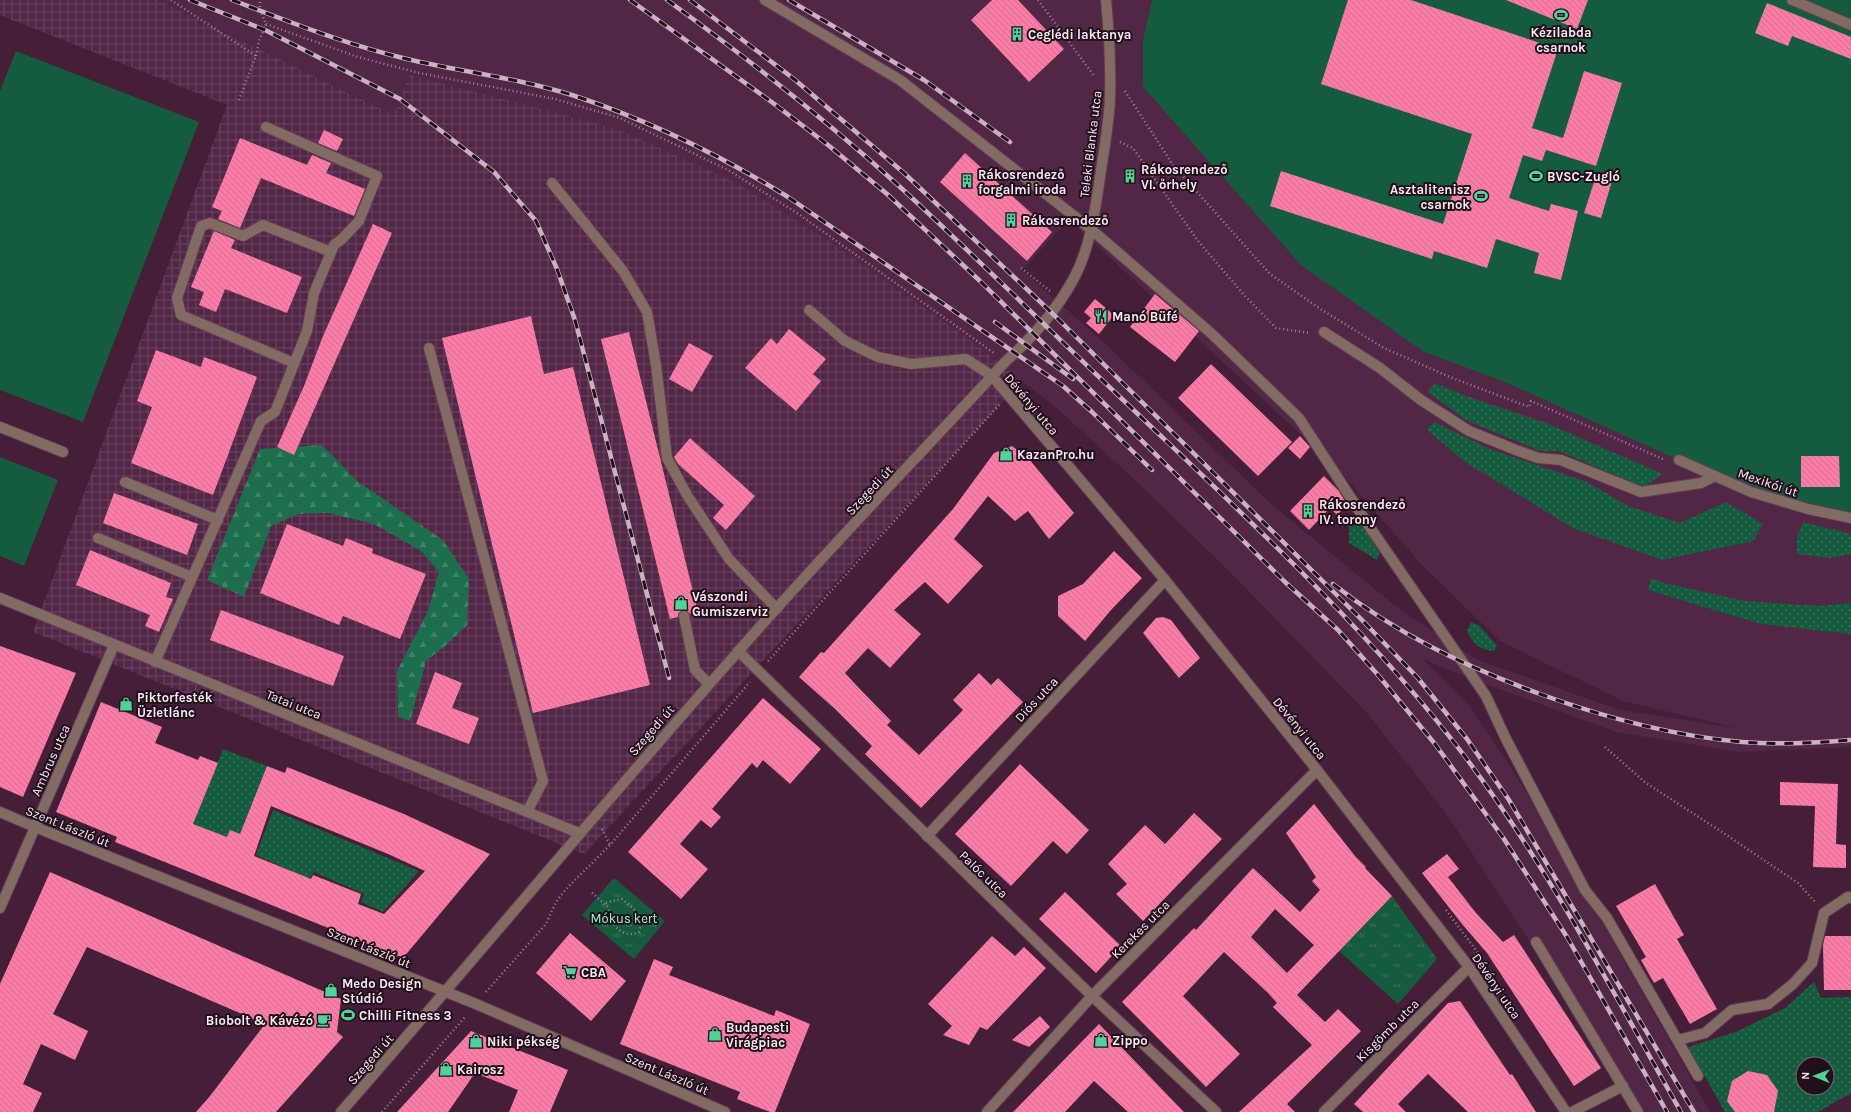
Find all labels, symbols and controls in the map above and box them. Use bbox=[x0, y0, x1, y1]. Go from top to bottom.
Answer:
sports icon: Kézilabda csarnok bbox=[1553, 7, 1569, 23]
place label: Kézilabda csarnok bbox=[1530, 25, 1592, 55]
building icon: Ceglédi laktanya bbox=[1009, 26, 1025, 42]
place label: Ceglédi laktanya bbox=[1028, 27, 1131, 42]
street label: Teleki Blanka utca bbox=[1076, 90, 1105, 198]
place label: Rákosrendező VI. őrhely bbox=[1141, 162, 1228, 192]
place label: Rákosrendező forgalmi iroda bbox=[978, 167, 1066, 197]
building icon: Rákosrendező VI. őrhely bbox=[1122, 168, 1138, 184]
sports icon: BVSC-Zugló bbox=[1528, 168, 1544, 184]
place label: BVSC-Zugló bbox=[1547, 169, 1620, 184]
building icon: Rákosrendező forgalmi iroda bbox=[959, 173, 975, 189]
place label: Asztalitenisz csarnok bbox=[1390, 182, 1470, 212]
sports icon: Asztalitenisz csarnok bbox=[1473, 188, 1489, 204]
building icon: Rákosrendező bbox=[1003, 212, 1019, 228]
place label: Rákosrendező bbox=[1022, 213, 1109, 228]
restaurant icon: Manó Büfé bbox=[1093, 308, 1109, 324]
place label: Manó Büfé bbox=[1112, 309, 1178, 324]
street label: Dévényi utca bbox=[1001, 370, 1062, 438]
shop icon: KazanPro.hu bbox=[998, 446, 1014, 462]
place label: KazanPro.hu bbox=[1017, 447, 1094, 462]
street label: Szegedi út bbox=[843, 462, 896, 518]
street label: Mexikói út bbox=[1736, 465, 1800, 500]
place label: Rákosrendező IV. torony bbox=[1319, 497, 1406, 527]
building icon: Rákosrendező IV. torony bbox=[1300, 503, 1316, 519]
place label: Vászondi Gumiszerviz bbox=[692, 589, 768, 619]
shop icon: Vászondi Gumiszerviz bbox=[673, 595, 689, 611]
street label: Diós utca bbox=[1012, 674, 1061, 725]
street label: Tatai utca bbox=[264, 687, 324, 722]
place label: Piktorfesték Üzletlánc bbox=[137, 690, 213, 720]
street label: Dévényi utca bbox=[1270, 694, 1329, 763]
shop icon: Piktorfesték Üzletlánc bbox=[118, 696, 134, 712]
street label: Szegedi út bbox=[625, 702, 677, 759]
street label: Ambrus utca bbox=[28, 722, 73, 798]
street label: Szent László út bbox=[24, 803, 112, 850]
street label: Palóc utca bbox=[956, 848, 1011, 901]
street label: Kerekes utca bbox=[1108, 897, 1173, 962]
park label: Mókus kert bbox=[591, 911, 658, 926]
street label: Szent László út bbox=[325, 924, 413, 971]
street label: Dévényi utca bbox=[1469, 951, 1524, 1022]
supermarket icon: CBA bbox=[562, 964, 578, 980]
place label: CBA bbox=[581, 965, 606, 980]
place label: Medo Design Stúdió bbox=[342, 976, 422, 1006]
shop icon: Medo Design Stúdió bbox=[323, 982, 339, 998]
street label: Kisgömb utca bbox=[1353, 996, 1422, 1065]
sports icon: Chilli Fitness 3 bbox=[340, 1007, 356, 1023]
place label: Chilli Fitness 3 bbox=[359, 1008, 452, 1023]
cafe icon: Biobolt & Kávézó bbox=[316, 1012, 332, 1028]
place label: Biobolt & Kávézó bbox=[206, 1013, 313, 1028]
place label: Budapesti Virágpiac bbox=[726, 1020, 789, 1050]
shop icon: Budapesti Virágpiac bbox=[707, 1026, 723, 1042]
street label: Szegedi út bbox=[344, 1031, 396, 1088]
shop icon: Zippo bbox=[1093, 1032, 1109, 1048]
shop icon: Niki pékség bbox=[468, 1033, 484, 1049]
place label: Zippo bbox=[1112, 1033, 1148, 1048]
place label: Niki pékség bbox=[487, 1034, 560, 1049]
street label: Szent László út bbox=[623, 1049, 711, 1098]
north arrow bbox=[1795, 1056, 1835, 1096]
shop icon: Kairosz bbox=[438, 1061, 454, 1077]
place label: Kairosz bbox=[457, 1062, 503, 1077]
text: N bbox=[1799, 1072, 1812, 1080]

